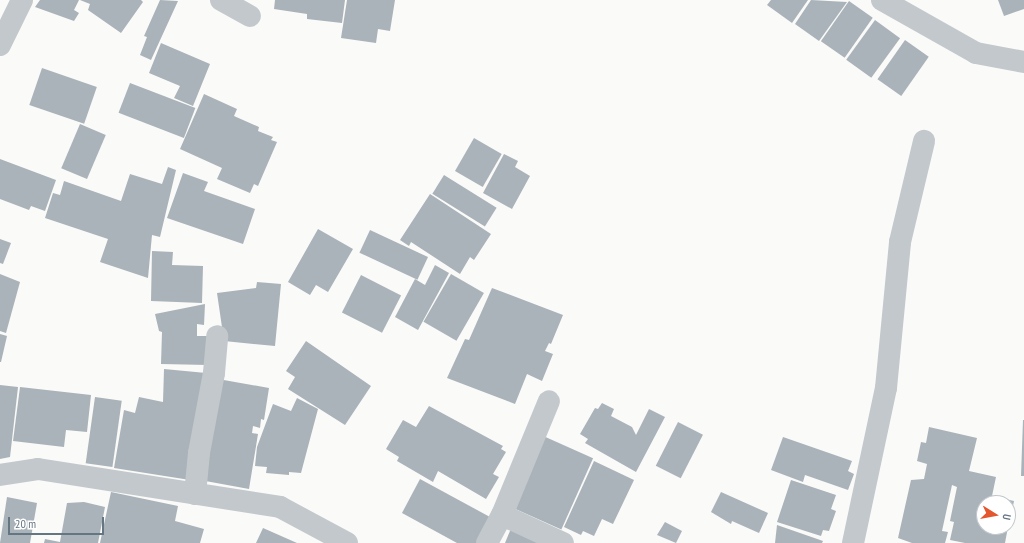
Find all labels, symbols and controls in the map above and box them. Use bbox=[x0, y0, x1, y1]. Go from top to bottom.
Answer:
north arrow bbox=[976, 495, 1016, 535]
scale bar bbox=[10, 509, 106, 535]
text: U bbox=[999, 513, 1014, 521]
text: 20 m bbox=[15, 516, 36, 531]

